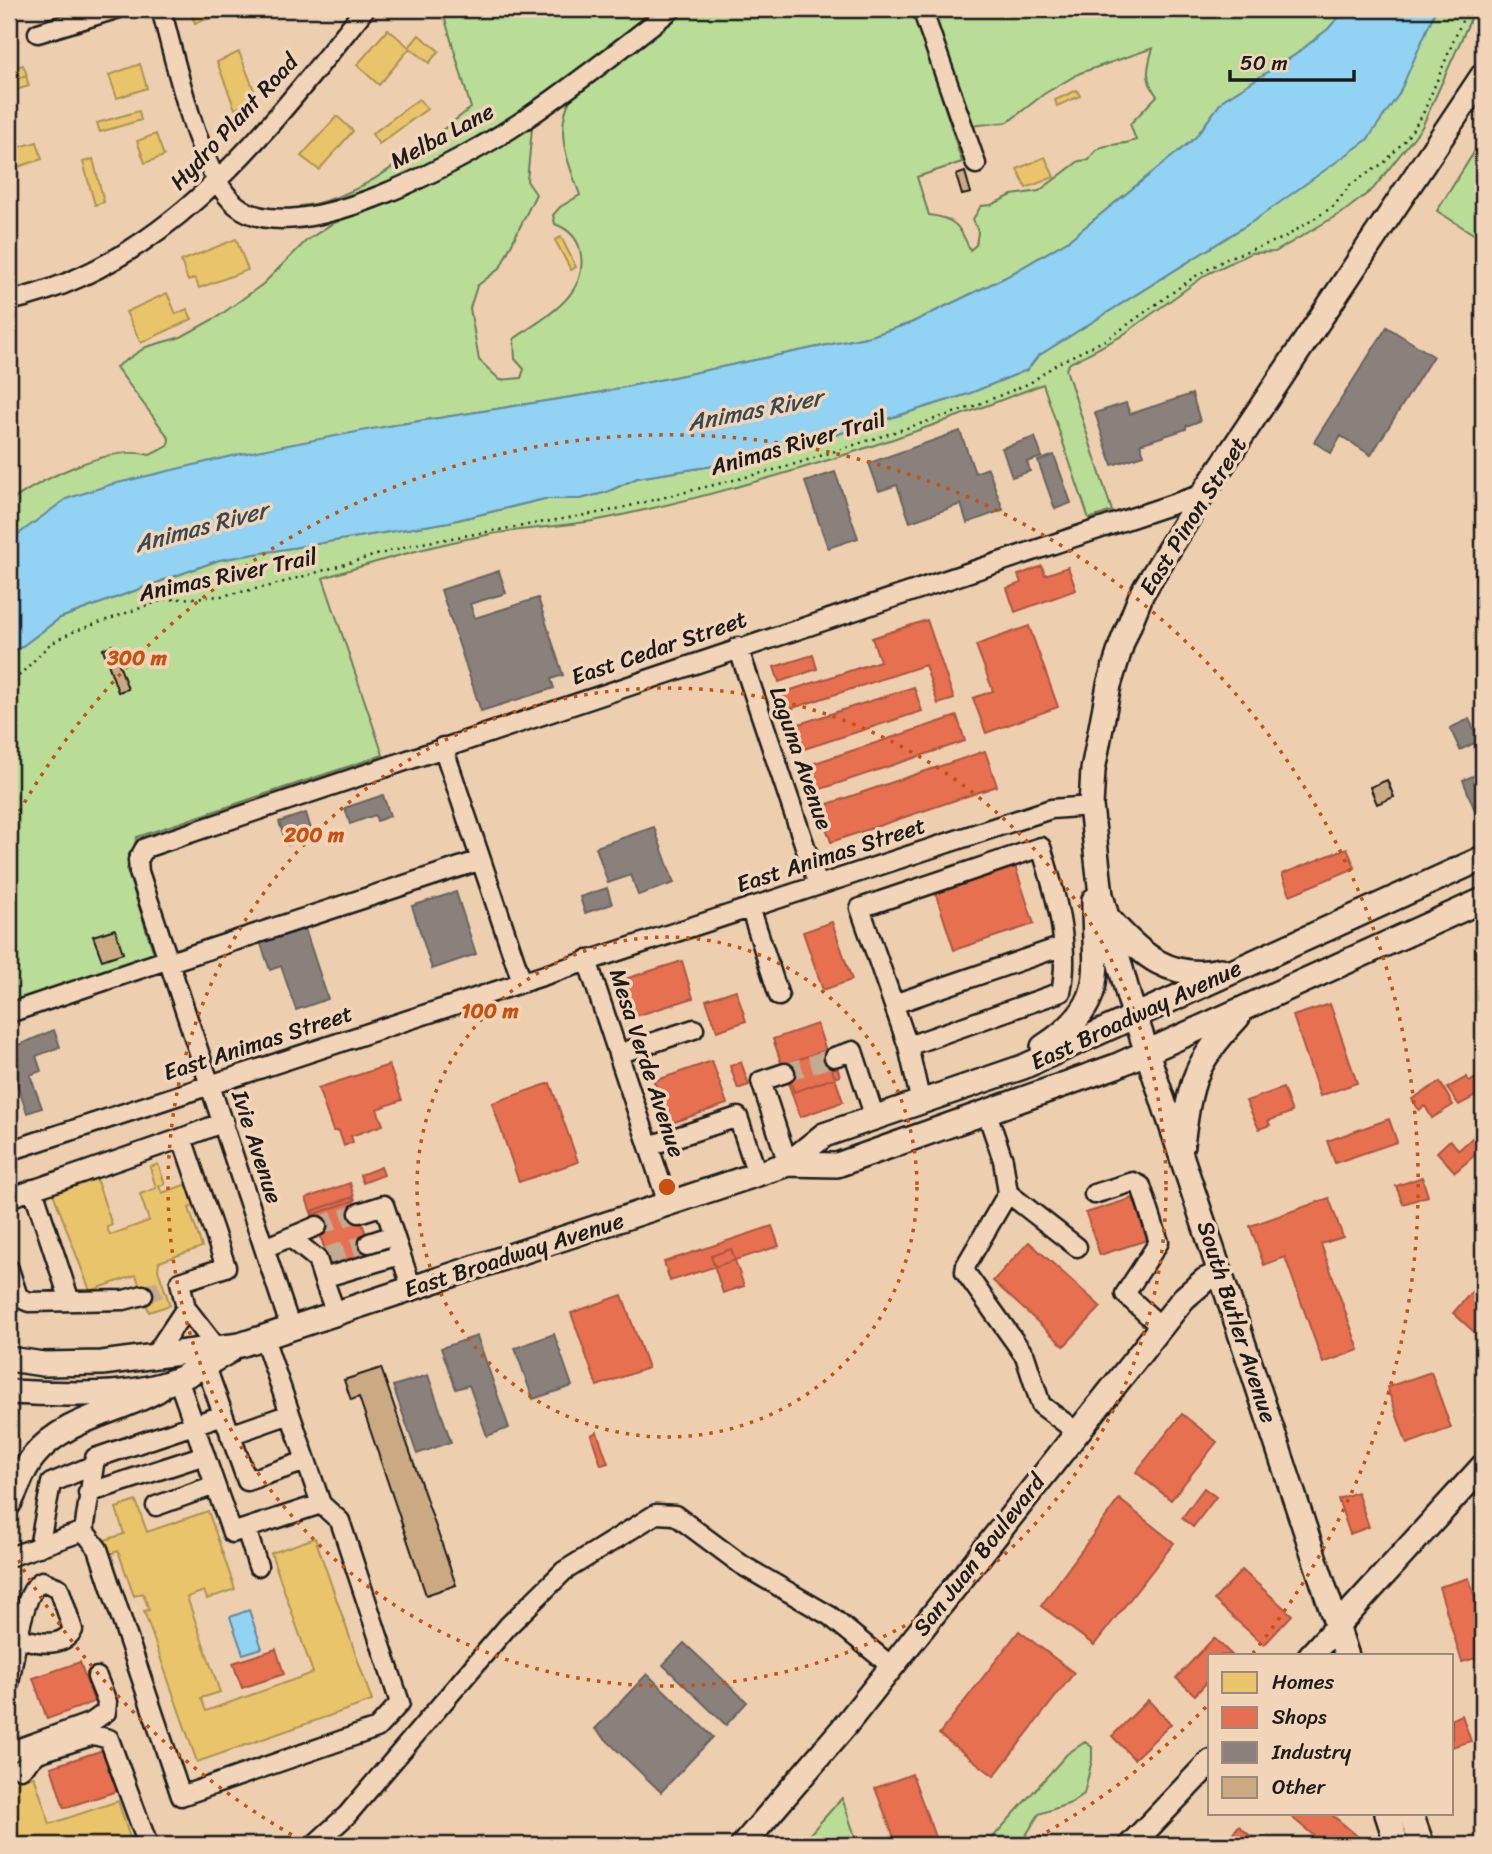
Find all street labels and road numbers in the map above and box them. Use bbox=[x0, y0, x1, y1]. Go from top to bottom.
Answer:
street label: Hydro Plant Road bbox=[159, 42, 310, 200]
street label: Melba Lane bbox=[382, 91, 502, 181]
street label: Animas River Trail bbox=[704, 398, 891, 488]
street label: East Pinon Street bbox=[1128, 428, 1258, 604]
street label: Animas River Trail bbox=[134, 536, 321, 614]
street label: East Cedar Street bbox=[565, 599, 753, 697]
street label: Laguna Avenue bbox=[757, 681, 845, 835]
street label: East Animas Street bbox=[731, 805, 931, 905]
street label: East Broadway Avenue bbox=[1023, 948, 1249, 1082]
street label: Mesa Verde Avenue bbox=[597, 963, 697, 1163]
street label: East Animas Street bbox=[158, 993, 358, 1093]
street label: Ivie Avenue bbox=[219, 1084, 295, 1209]
street label: East Broadway Avenue bbox=[398, 1200, 630, 1310]
street label: South Butler Avenue bbox=[1185, 1215, 1289, 1429]
street label: San Juan Boulevard bbox=[902, 1463, 1057, 1645]

